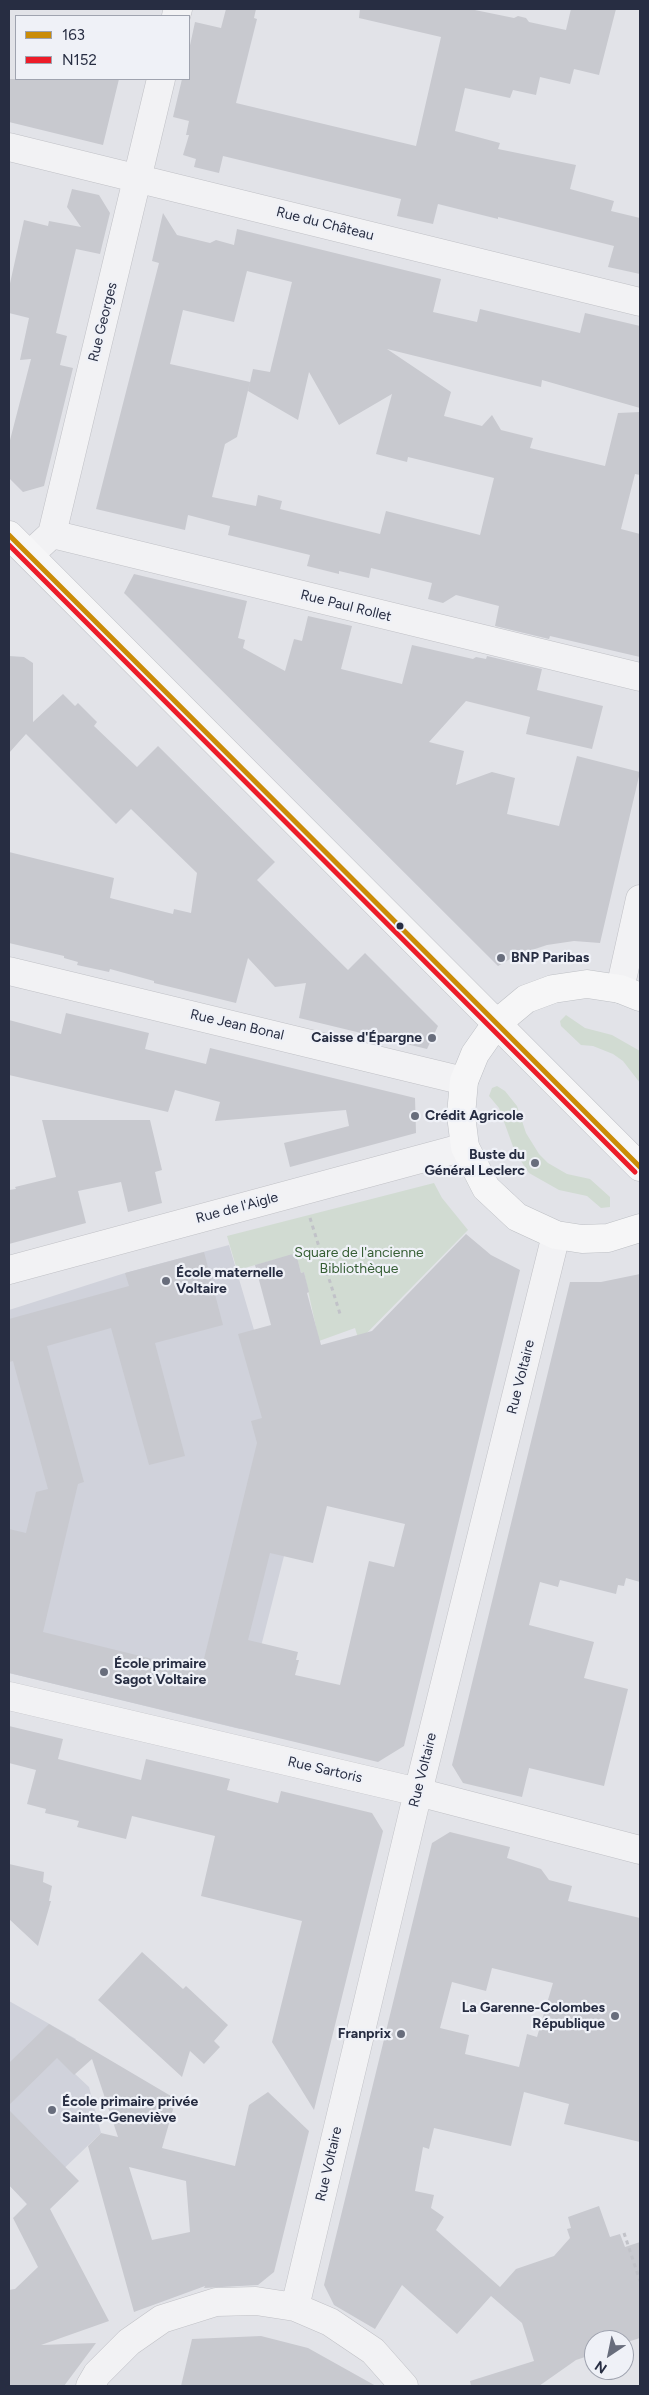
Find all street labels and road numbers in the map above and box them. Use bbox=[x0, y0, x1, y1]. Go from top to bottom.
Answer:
street label: Rue du Château bbox=[274, 204, 376, 244]
street label: Rue Georges bbox=[85, 281, 121, 363]
street label: Rue Paul Rollet bbox=[299, 587, 393, 625]
street label: Rue Jean Bonal bbox=[189, 1006, 285, 1044]
street label: Rue de l'Aigle bbox=[194, 1189, 280, 1227]
street label: Rue Voltaire bbox=[504, 1338, 538, 1416]
street label: Rue Voltaire bbox=[406, 1731, 440, 1809]
street label: Rue Sartoris bbox=[286, 1753, 364, 1787]
street label: Rue Voltaire bbox=[312, 2125, 346, 2203]

